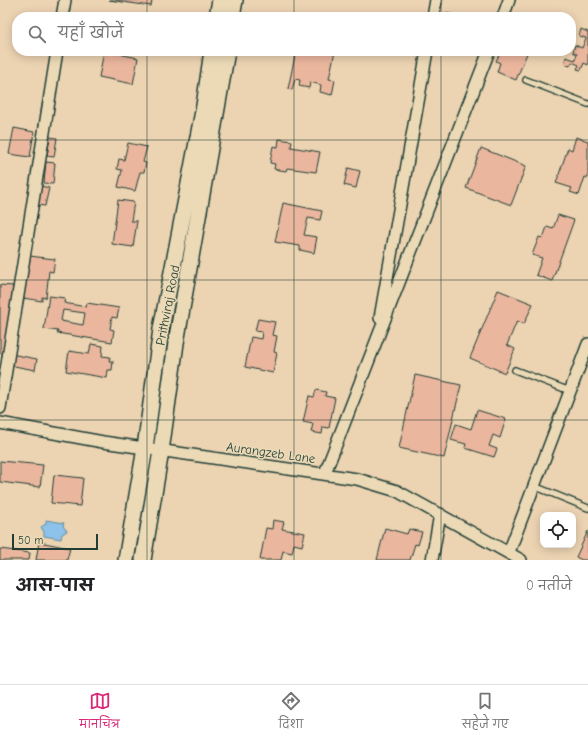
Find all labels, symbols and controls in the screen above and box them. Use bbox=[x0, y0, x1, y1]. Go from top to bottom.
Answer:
search box bbox=[12, 12, 576, 56]
icon: search bbox=[26, 23, 48, 45]
text: यहाँ खोजें bbox=[58, 24, 124, 42]
street label: Prithviraj Road bbox=[152, 264, 183, 347]
street label: Aurangzeb Lane bbox=[225, 439, 317, 466]
map controls bbox=[540, 512, 576, 548]
button: locate bbox=[540, 512, 576, 548]
scale bar bbox=[12, 532, 98, 551]
text: 50 m bbox=[18, 534, 43, 547]
text: आस-पास bbox=[16, 576, 94, 595]
text: 0 नतीजे bbox=[526, 578, 572, 593]
tab: मानचित्र bbox=[79, 690, 120, 736]
tab: दिशा bbox=[278, 690, 303, 736]
tab: सहेजे गए bbox=[462, 690, 509, 736]

